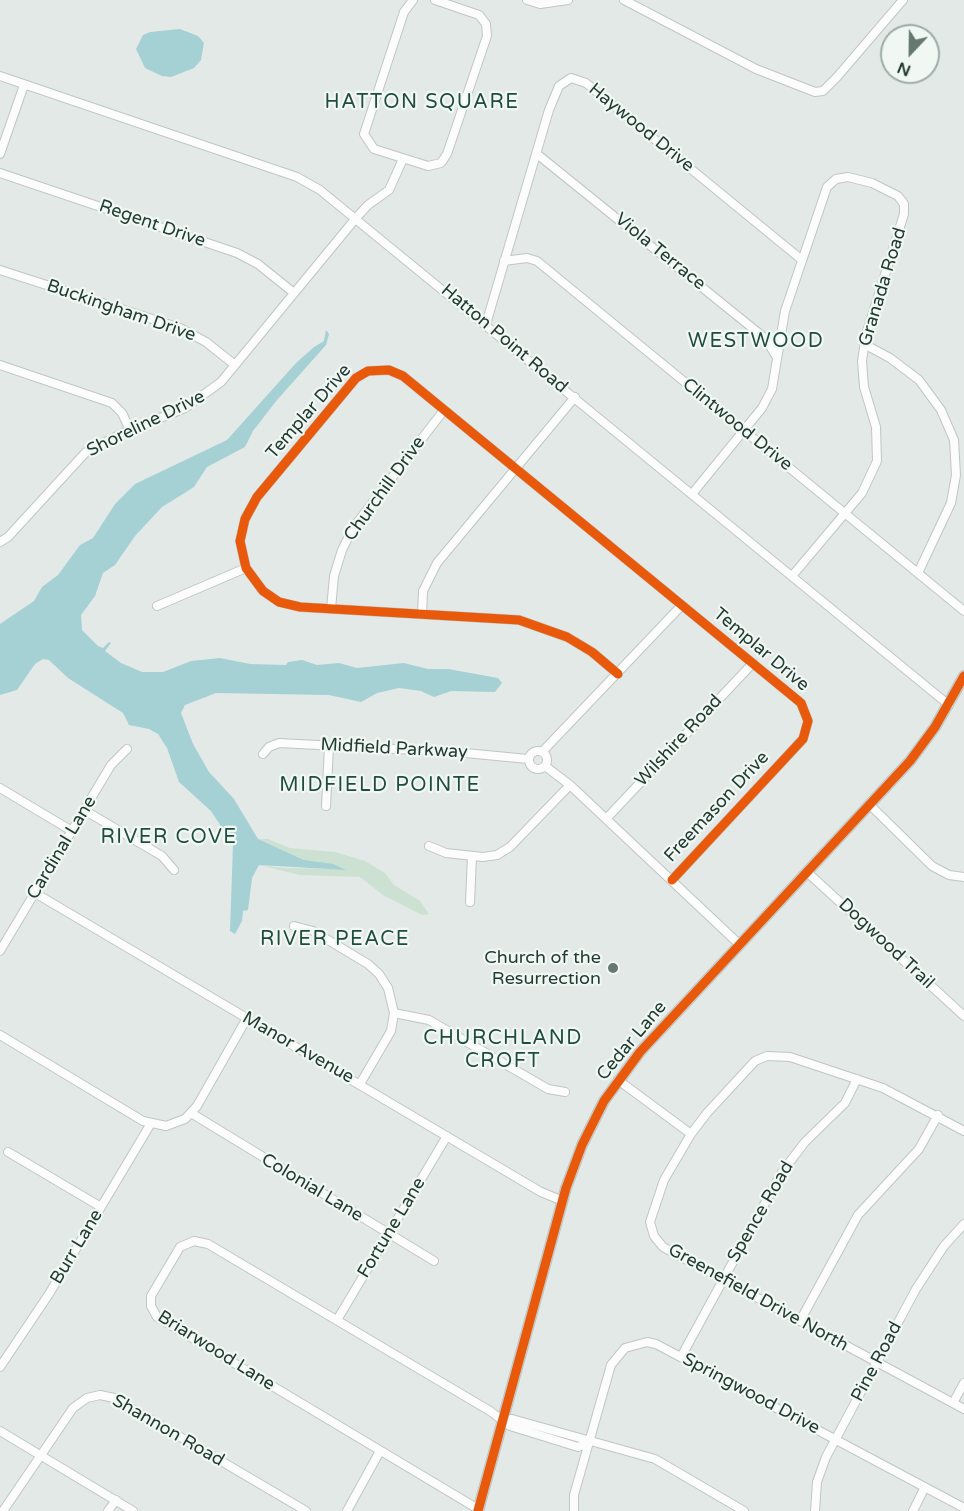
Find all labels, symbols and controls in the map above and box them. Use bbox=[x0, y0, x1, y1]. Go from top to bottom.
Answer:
north arrow bbox=[880, 24, 940, 84]
text: N bbox=[894, 57, 914, 81]
street label: Haywood Drive bbox=[584, 79, 698, 177]
district label: HATTON SQUARE bbox=[325, 91, 519, 115]
street label: Regent Drive bbox=[96, 196, 208, 252]
street label: Viola Terrace bbox=[610, 209, 710, 295]
street label: Granada Road bbox=[855, 225, 911, 349]
street label: Buckingham Drive bbox=[44, 275, 198, 347]
street label: Hatton Point Road bbox=[436, 280, 572, 398]
district label: WESTWOOD bbox=[688, 330, 824, 354]
street label: Templar Drive bbox=[262, 360, 356, 464]
street label: Clintwood Drive bbox=[678, 374, 796, 476]
street label: Shoreline Drive bbox=[83, 386, 209, 462]
street label: Churchill Drive bbox=[340, 432, 430, 546]
street label: Templar Drive bbox=[709, 604, 813, 696]
street label: Wilshire Road bbox=[631, 691, 727, 791]
street label: Midfield Parkway bbox=[320, 734, 468, 764]
street label: Freemason Drive bbox=[660, 747, 774, 867]
district label: MIDFIELD POINTE bbox=[279, 774, 481, 798]
street label: Cardinal Lane bbox=[23, 792, 101, 904]
district label: RIVER COVE bbox=[100, 826, 238, 850]
street label: Dogwood Trail bbox=[834, 894, 938, 994]
district label: RIVER PEACE bbox=[260, 928, 410, 952]
place label: Church of the Resurrection bbox=[484, 947, 601, 990]
marker: Church of the Resurrection bbox=[606, 961, 620, 975]
street label: Cedar Lane bbox=[593, 997, 671, 1085]
street label: Manor Avenue bbox=[238, 1007, 358, 1089]
district label: CHURCHLAND CROFT bbox=[423, 1027, 583, 1074]
street label: Colonial Lane bbox=[257, 1149, 367, 1227]
street label: Spence Road bbox=[723, 1158, 799, 1266]
street label: Fortune Lane bbox=[354, 1174, 430, 1282]
street label: Burr Lane bbox=[46, 1206, 108, 1288]
street label: Greenefield Drive North bbox=[664, 1239, 852, 1357]
street label: Briarwood Lane bbox=[153, 1306, 279, 1396]
street label: Pine Road bbox=[847, 1318, 907, 1406]
street label: Springwood Drive bbox=[679, 1349, 823, 1439]
street label: Shannon Road bbox=[108, 1390, 228, 1472]

